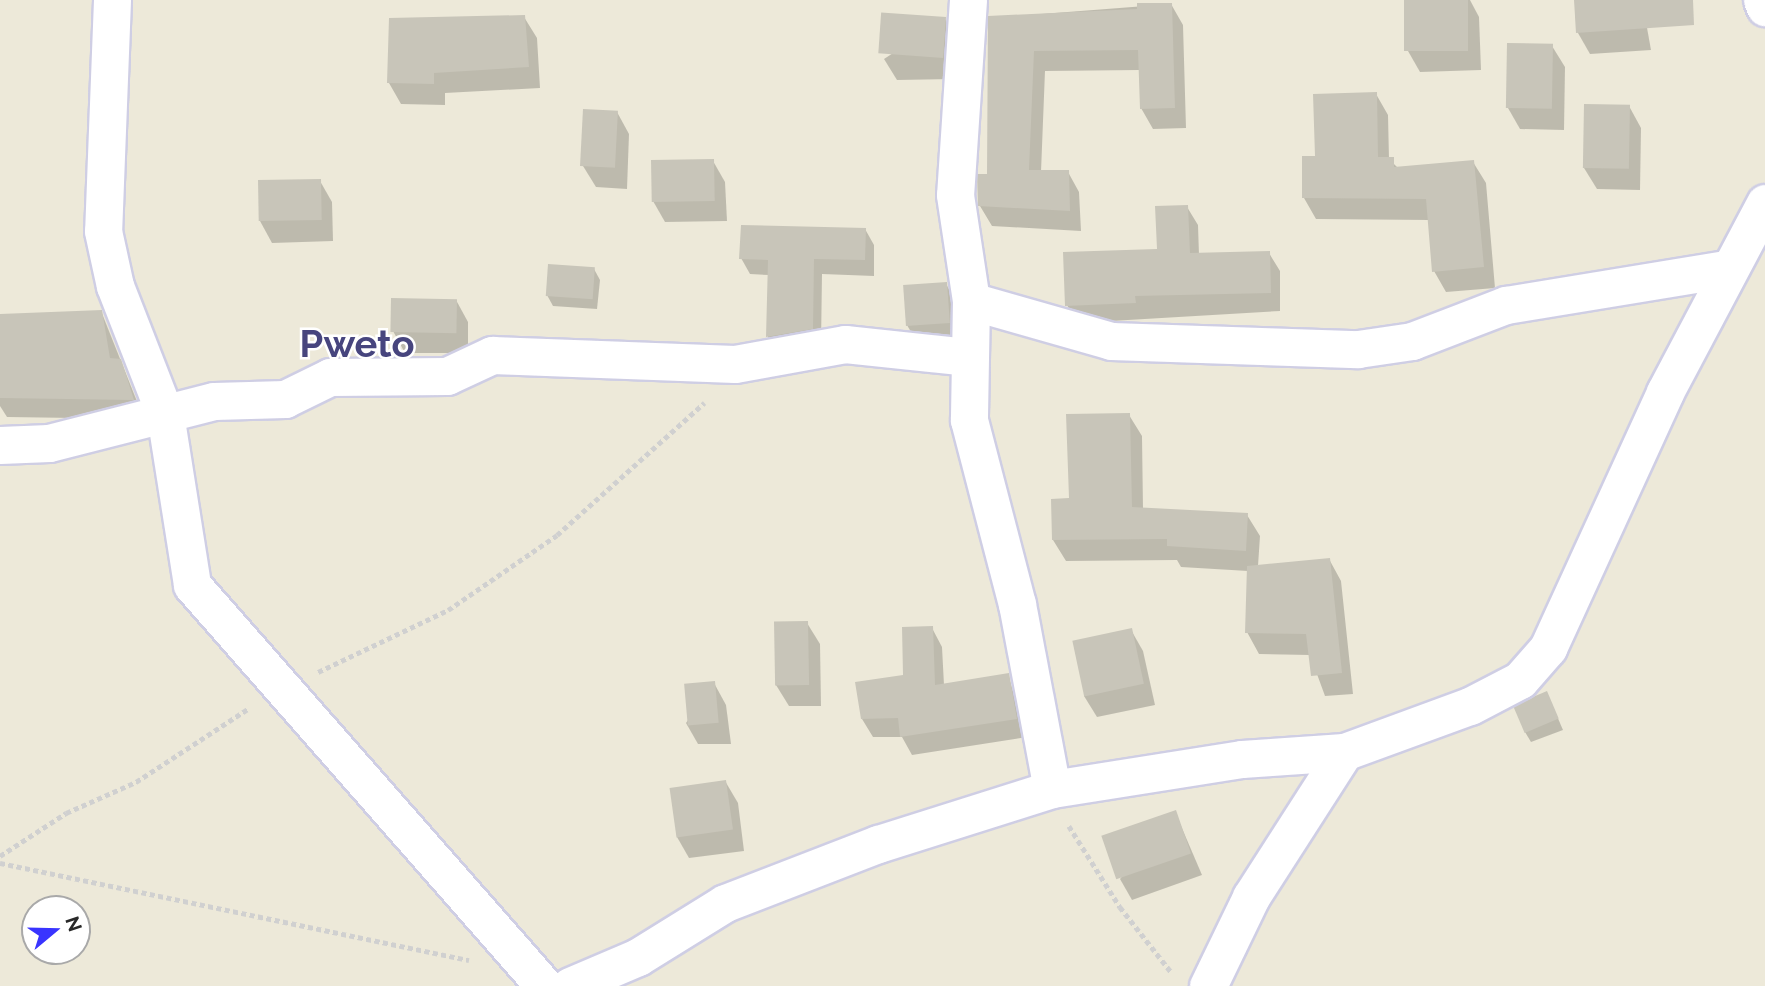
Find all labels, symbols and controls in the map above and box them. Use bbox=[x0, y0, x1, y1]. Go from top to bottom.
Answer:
district label: Pweto bbox=[299, 321, 415, 367]
north arrow bbox=[21, 895, 91, 965]
text: N bbox=[61, 913, 87, 934]

